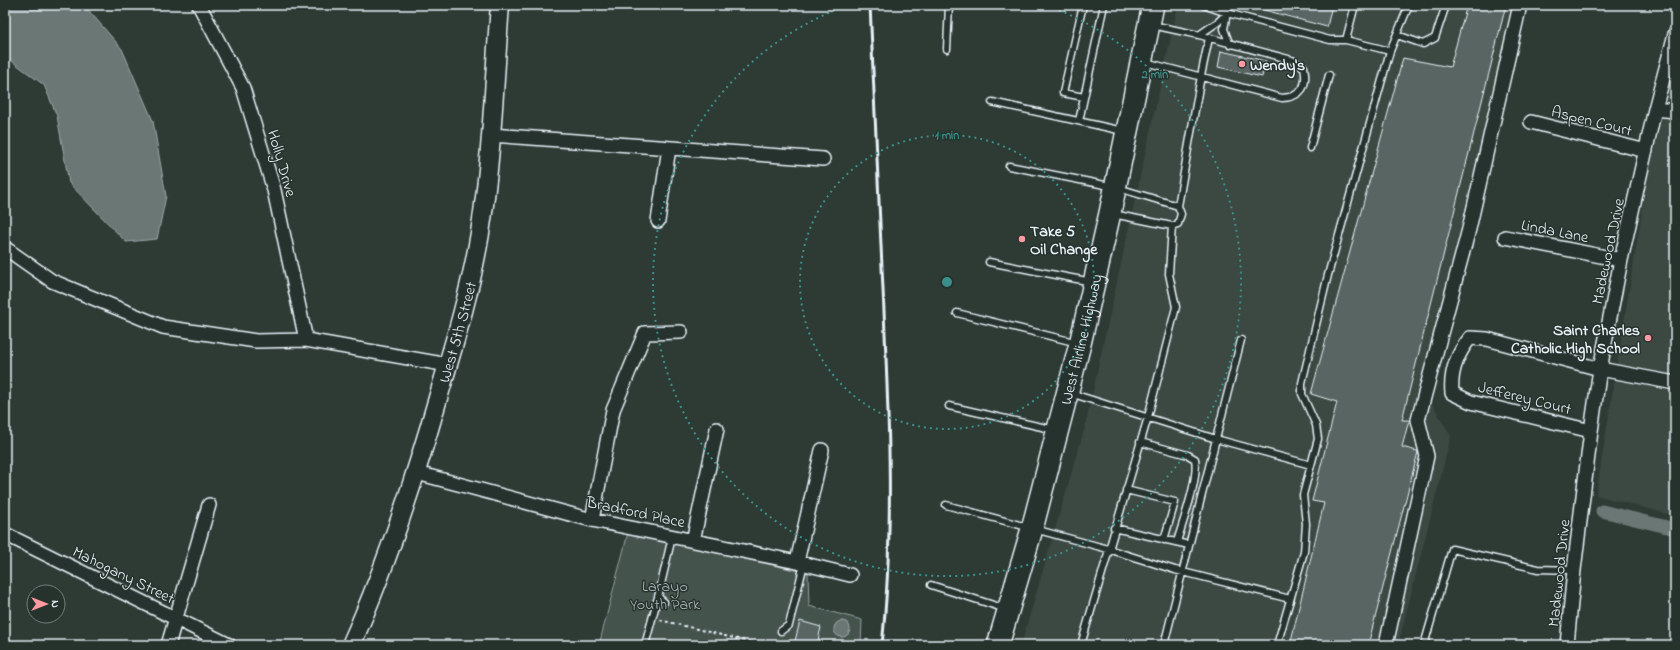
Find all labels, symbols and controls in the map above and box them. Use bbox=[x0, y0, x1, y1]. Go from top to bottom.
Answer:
place label: Wendy's bbox=[1250, 54, 1305, 79]
marker: Wendy's bbox=[1237, 59, 1247, 69]
text: 2 min bbox=[1141, 66, 1168, 84]
street label: Aspen Court bbox=[1549, 100, 1635, 144]
street label: Holly Drive bbox=[260, 127, 302, 201]
text: 1 min bbox=[935, 127, 959, 145]
street label: Madewood Drive bbox=[1586, 195, 1632, 307]
street label: Linda Lane bbox=[1519, 214, 1591, 250]
place label: Take 5 Oil Change bbox=[1030, 220, 1098, 263]
marker: Take 5 Oil Change bbox=[1017, 234, 1027, 244]
street label: West Airline Highway bbox=[1055, 272, 1110, 408]
centre of rings bbox=[940, 275, 954, 289]
street label: West 5th Street bbox=[433, 279, 484, 386]
place label: Saint Charles Catholic High School bbox=[1511, 319, 1640, 362]
marker: Saint Charles Catholic High School bbox=[1643, 333, 1653, 343]
street label: Jefferey Court bbox=[1475, 376, 1574, 422]
street label: Bradford Place bbox=[583, 491, 688, 535]
street label: Madewood Drive bbox=[1542, 517, 1578, 628]
street label: Mahogany Street bbox=[68, 541, 179, 611]
park label: Larayo Youth Park bbox=[630, 575, 701, 617]
north arrow bbox=[26, 584, 66, 624]
text: N bbox=[47, 600, 63, 608]

